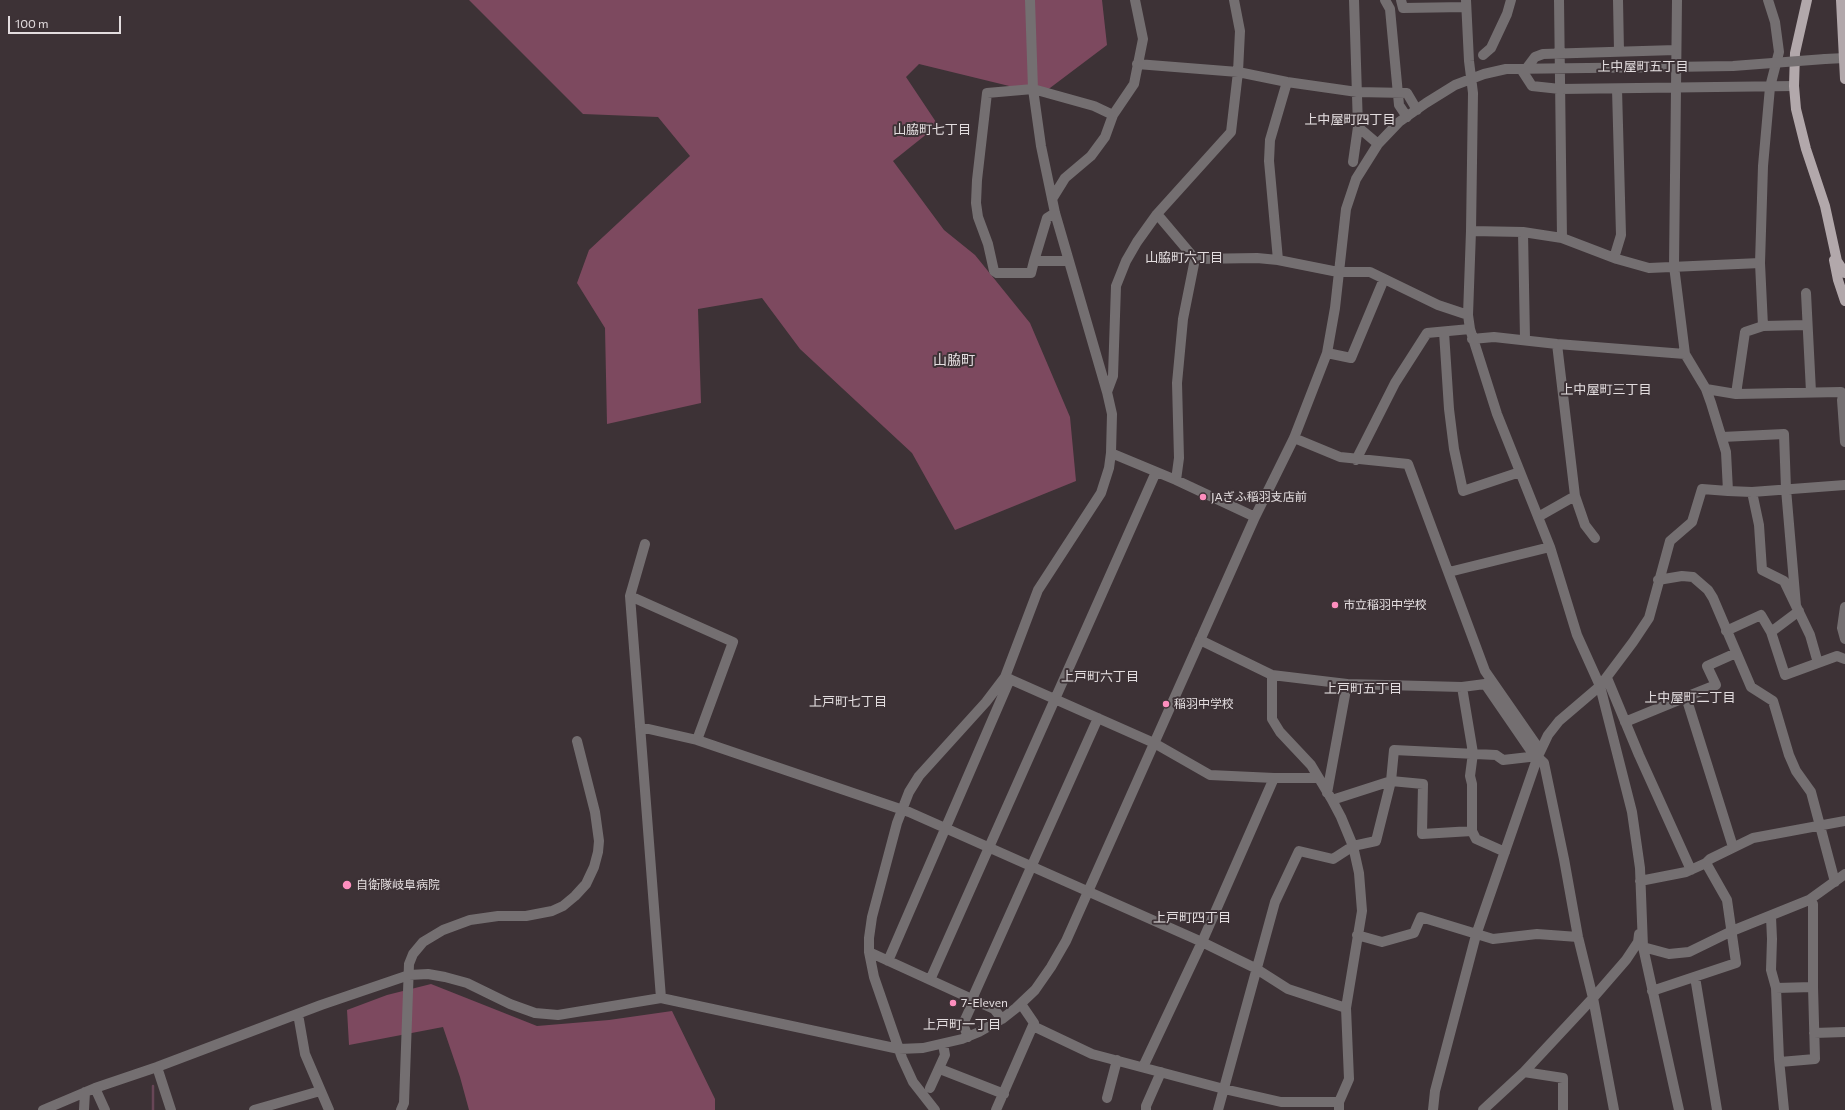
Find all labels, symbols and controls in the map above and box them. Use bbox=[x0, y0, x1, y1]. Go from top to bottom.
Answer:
scale bar bbox=[10, 8, 123, 34]
text: 100 m bbox=[15, 16, 49, 30]
district label: 上中屋町五丁目 bbox=[1598, 59, 1688, 75]
district label: 上中屋町四丁目 bbox=[1305, 112, 1395, 128]
district label: 山脇町七丁目 bbox=[893, 122, 971, 138]
district label: 山脇町六丁目 bbox=[1145, 250, 1223, 266]
district label: 山脇町 bbox=[933, 352, 975, 368]
district label: 上中屋町三丁目 bbox=[1561, 382, 1651, 398]
place label: JAぎふ稲羽支店前 bbox=[1211, 490, 1307, 504]
marker: JAぎふ稲羽支店前 bbox=[1198, 492, 1208, 502]
place label: 市立稲羽中学校 bbox=[1343, 598, 1427, 612]
marker: 市立稲羽中学校 bbox=[1330, 600, 1340, 610]
district label: 上戸町六丁目 bbox=[1061, 669, 1139, 685]
district label: 上戸町五丁目 bbox=[1324, 681, 1402, 697]
district label: 上中屋町二丁目 bbox=[1645, 690, 1735, 706]
district label: 上戸町七丁目 bbox=[809, 694, 887, 710]
place label: 稲羽中学校 bbox=[1174, 697, 1234, 711]
marker: 稲羽中学校 bbox=[1161, 699, 1171, 709]
place label: 自衛隊岐阜病院 bbox=[356, 878, 440, 892]
marker: 自衛隊岐阜病院 bbox=[341, 879, 353, 891]
district label: 上戸町四丁目 bbox=[1153, 910, 1231, 926]
place label: 7-Eleven bbox=[961, 996, 1008, 1010]
marker: 7-Eleven bbox=[948, 998, 958, 1008]
district label: 上戸町一丁目 bbox=[923, 1017, 1001, 1033]

